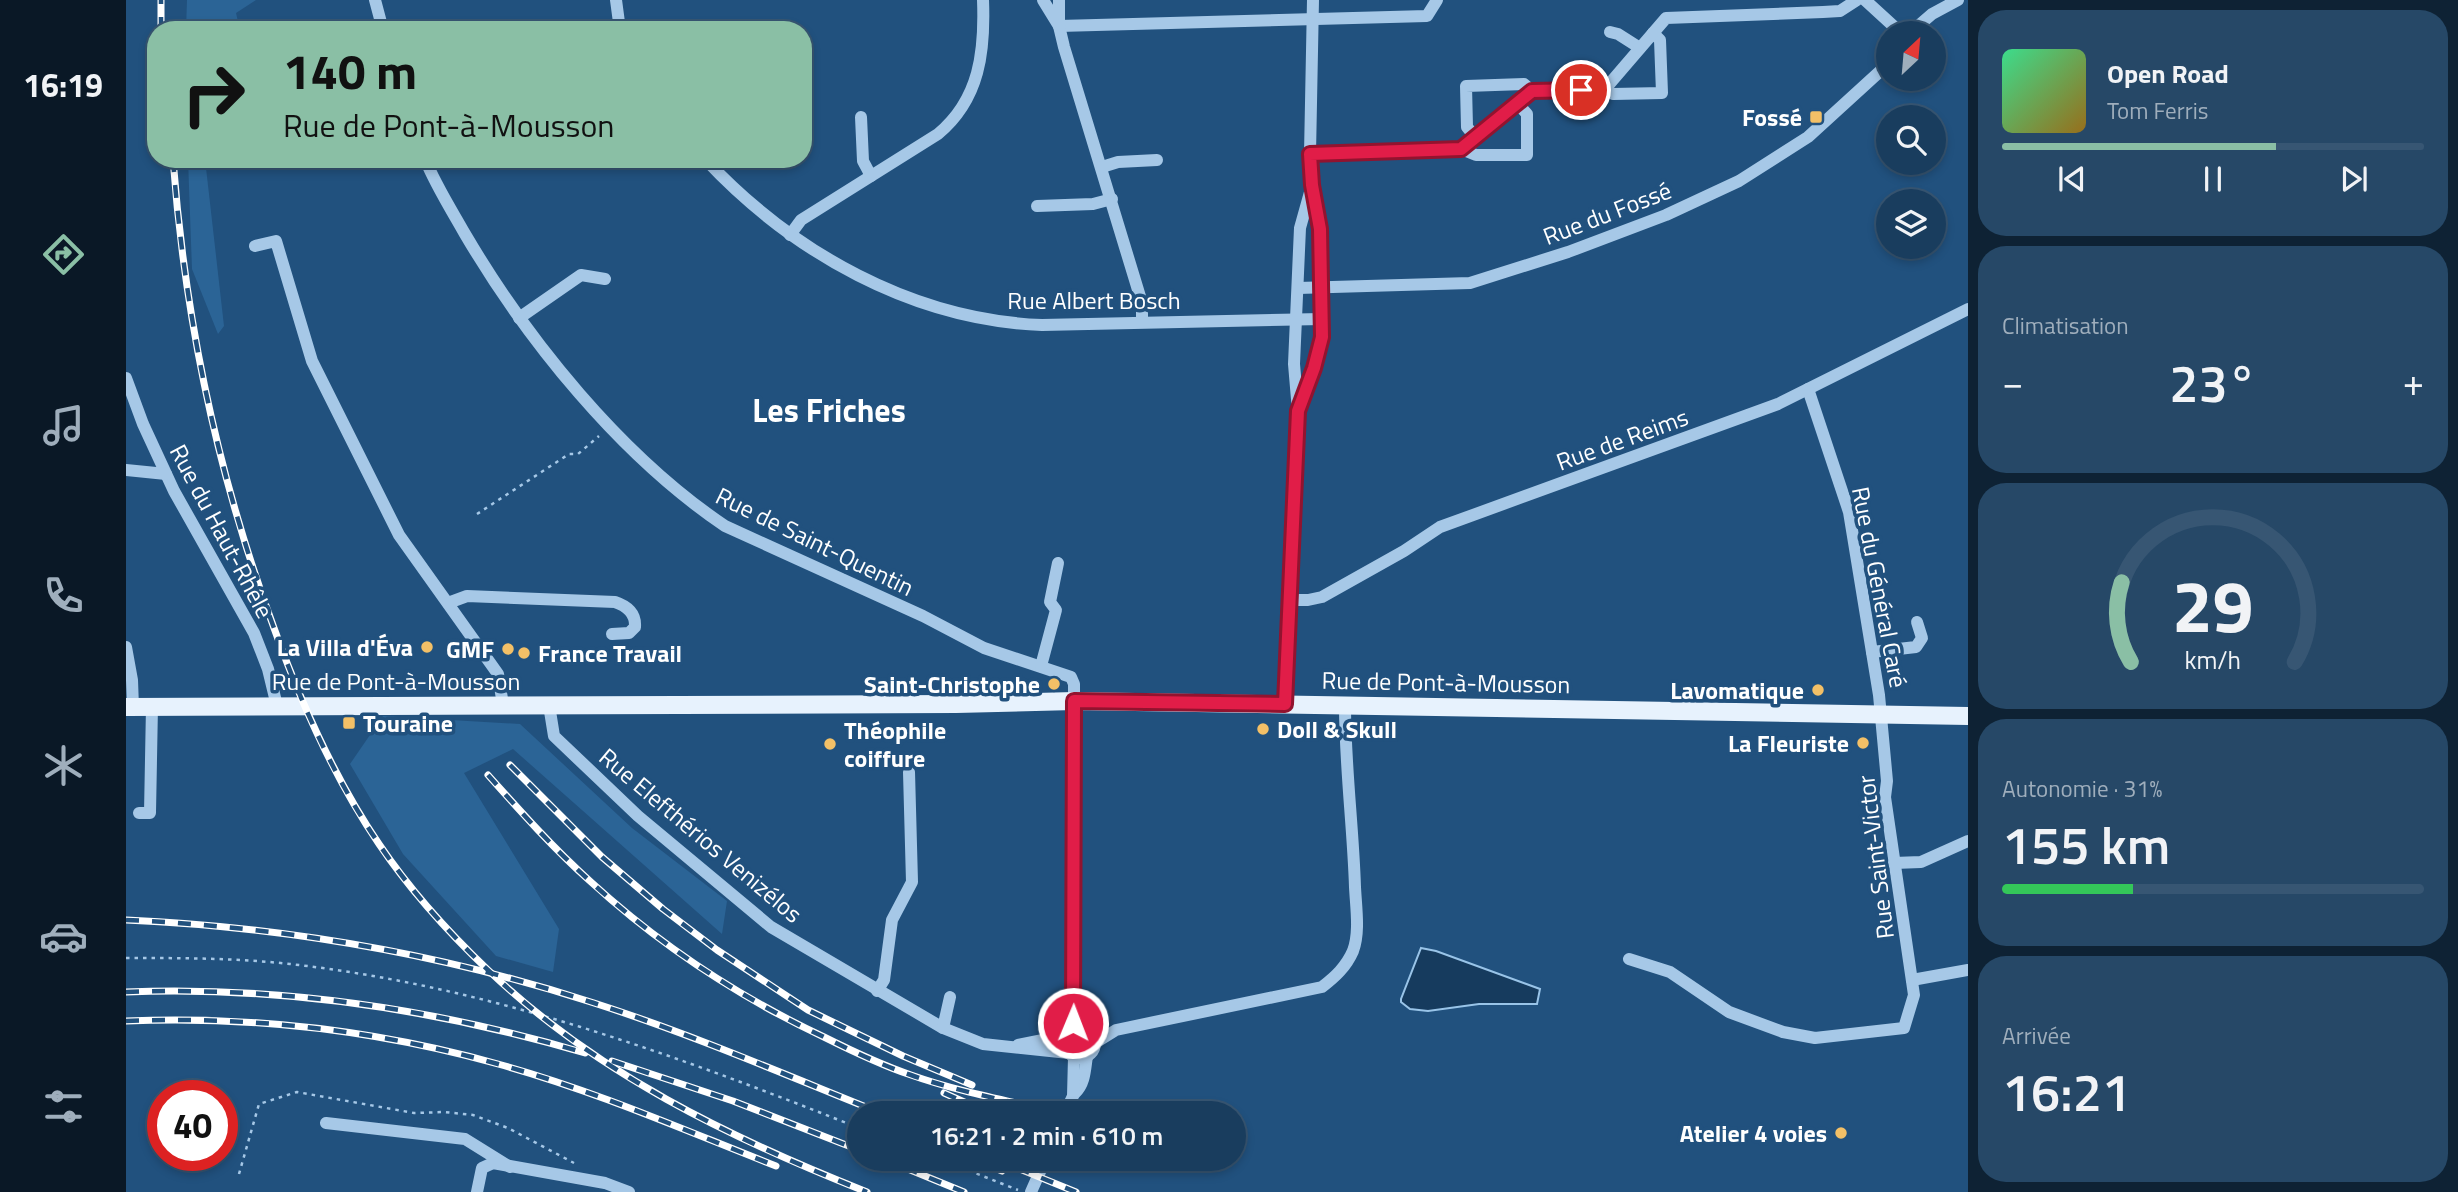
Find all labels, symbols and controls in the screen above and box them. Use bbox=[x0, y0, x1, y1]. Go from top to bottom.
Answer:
north arrow bbox=[1876, 21, 1946, 91]
map controls bbox=[1876, 21, 1946, 259]
text: 140 m bbox=[283, 33, 417, 108]
icon: right bbox=[168, 49, 259, 140]
text: Open Road bbox=[2107, 54, 2229, 93]
pin bbox=[1551, 60, 1611, 120]
text: 16:19 bbox=[23, 61, 103, 109]
icon: arrive bbox=[1562, 71, 1600, 109]
text: Tom Ferris bbox=[2107, 93, 2208, 128]
place label: Fossé bbox=[1742, 99, 1802, 135]
text: Rue de Pont-à-Mousson bbox=[283, 101, 615, 149]
button: search bbox=[1876, 105, 1946, 175]
marker: Fossé bbox=[1808, 109, 1824, 125]
icon: previous bbox=[2053, 160, 2091, 198]
icon: pause bbox=[2194, 160, 2232, 198]
icon: next bbox=[2335, 160, 2373, 198]
street label: Rue du Fossé bbox=[1538, 172, 1676, 254]
button: layers bbox=[1876, 189, 1946, 259]
icon: directions bbox=[39, 230, 88, 279]
street label: Rue Albert Bosch bbox=[1007, 282, 1181, 318]
text: Climatisation bbox=[2002, 308, 2129, 343]
text: 23° bbox=[2169, 343, 2257, 422]
text: − bbox=[2002, 353, 2023, 411]
text: + bbox=[2403, 353, 2424, 411]
district label: Les Friches bbox=[752, 386, 906, 434]
street label: Rue de Reims bbox=[1551, 398, 1693, 480]
icon: music bbox=[39, 401, 88, 450]
street label: Rue du Haut-Rhêle bbox=[161, 438, 283, 624]
street label: Rue de Saint-Quentin bbox=[710, 477, 920, 605]
street label: Rue du Général Caré bbox=[1843, 483, 1917, 691]
text: 29 bbox=[2172, 550, 2254, 660]
icon: phone bbox=[39, 571, 88, 620]
place label: La Villa d'Éva bbox=[277, 629, 413, 665]
place label: GMF bbox=[446, 631, 494, 667]
place label: France Travail bbox=[538, 635, 682, 671]
marker: La Villa d'Éva bbox=[419, 639, 435, 655]
marker: GMF bbox=[500, 641, 516, 657]
text: km/h bbox=[2185, 641, 2241, 679]
marker: France Travail bbox=[516, 645, 532, 661]
street label: Rue de Pont-à-Mousson bbox=[1321, 662, 1571, 702]
street label: Rue de Pont-à-Mousson bbox=[272, 663, 520, 699]
place label: Saint-Christophe bbox=[864, 666, 1040, 702]
place label: Lavomatique bbox=[1670, 672, 1804, 708]
marker: Saint-Christophe bbox=[1046, 676, 1062, 692]
marker: Lavomatique bbox=[1810, 682, 1826, 698]
place label: Touraine bbox=[363, 705, 453, 741]
place label: Doll & Skull bbox=[1277, 711, 1397, 747]
place label: Théophile coiffure bbox=[844, 712, 946, 776]
marker: Touraine bbox=[341, 715, 357, 731]
marker: Doll & Skull bbox=[1255, 721, 1271, 737]
place label: La Fleuriste bbox=[1728, 725, 1849, 761]
marker: La Fleuriste bbox=[1855, 735, 1871, 751]
marker: Théophile coiffure bbox=[822, 736, 838, 752]
street label: Rue Elefthérios Venizélos bbox=[592, 739, 810, 931]
icon: climate bbox=[39, 741, 88, 790]
text: Autonomie · 31% bbox=[2002, 771, 2162, 806]
street label: Rue Saint-Victor bbox=[1847, 773, 1903, 941]
text: 155 km bbox=[2002, 805, 2170, 884]
icon: car bbox=[39, 912, 88, 961]
position arrow bbox=[1036, 986, 1110, 1060]
text: Arrivée bbox=[2002, 1018, 2071, 1053]
text: 16:21 bbox=[2002, 1052, 2131, 1131]
speed limit sign: 40 bbox=[147, 1080, 238, 1171]
icon: filters bbox=[39, 1082, 88, 1131]
place label: Atelier 4 voies bbox=[1680, 1115, 1827, 1151]
text: 16:21 · 2 min · 610 m bbox=[930, 1116, 1163, 1155]
marker: Atelier 4 voies bbox=[1833, 1125, 1849, 1141]

